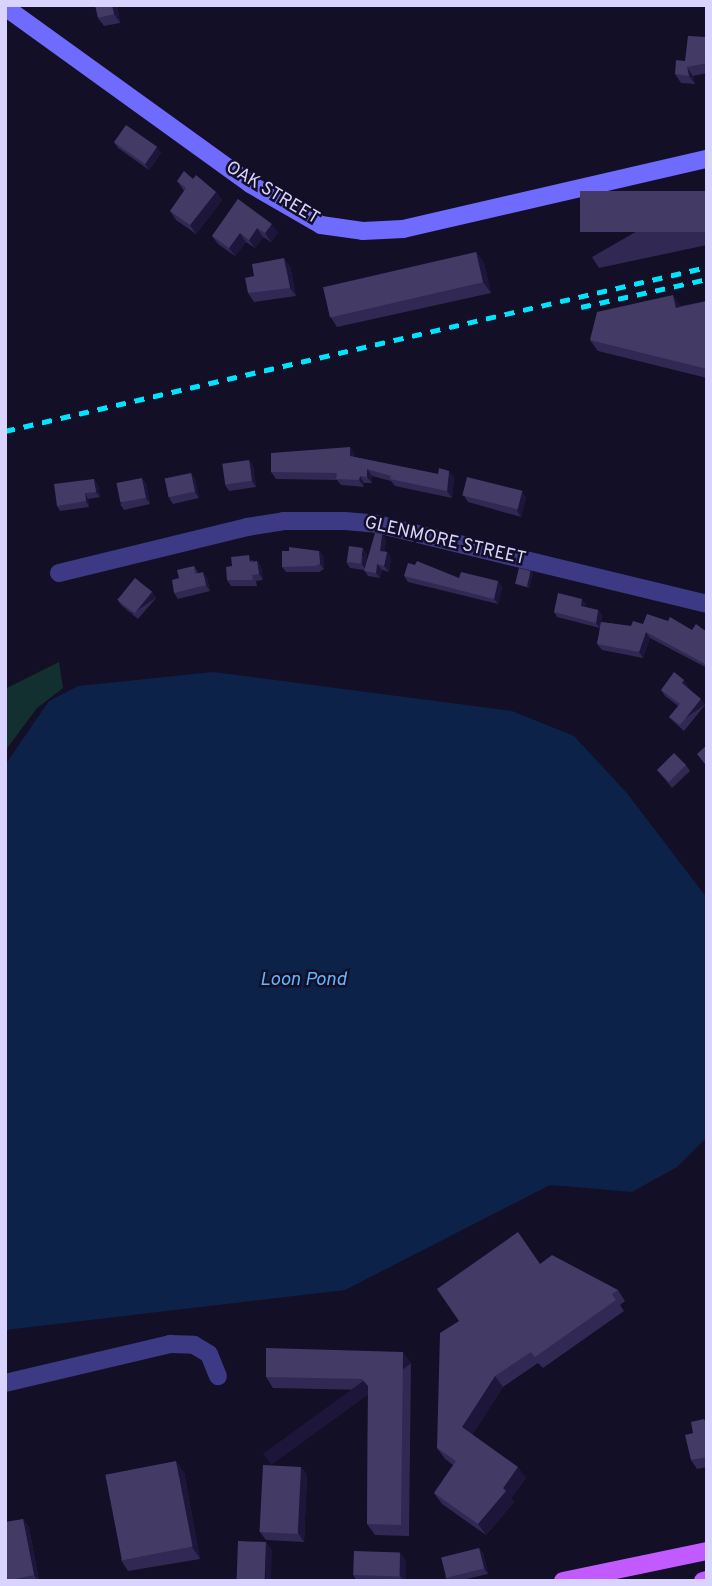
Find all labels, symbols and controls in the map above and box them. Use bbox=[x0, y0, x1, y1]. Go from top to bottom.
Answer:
street label: OAK STREET bbox=[221, 158, 323, 230]
street label: GLENMORE STREET bbox=[362, 513, 528, 571]
water label: Loon Pond bbox=[260, 970, 346, 992]

